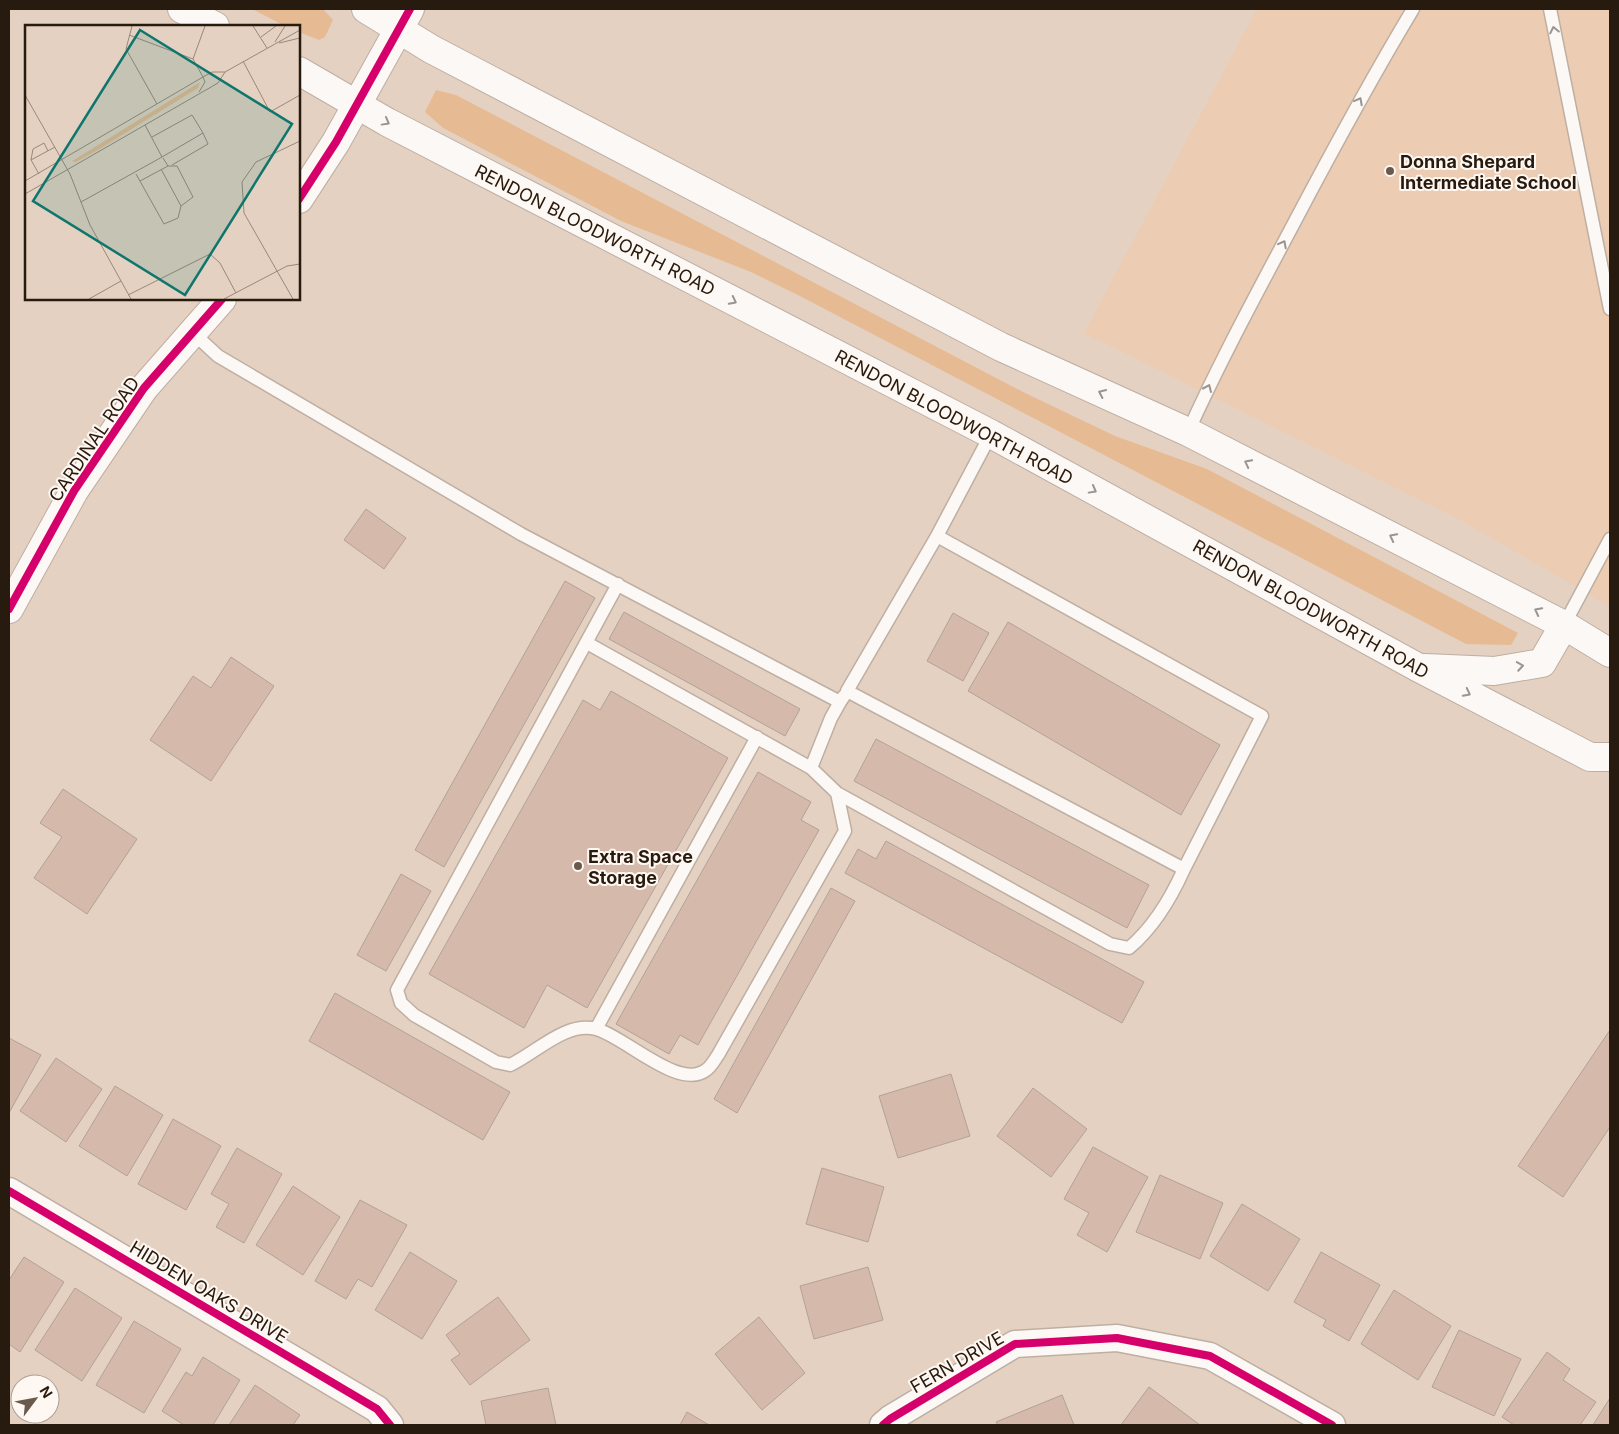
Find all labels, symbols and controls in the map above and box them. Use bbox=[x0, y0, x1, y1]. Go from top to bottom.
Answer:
inset map bbox=[25, 25, 300, 300]
one-way arrow bbox=[1549, 25, 1560, 34]
one-way arrow bbox=[1353, 97, 1363, 106]
one-way arrow bbox=[381, 116, 390, 126]
place label: Donna Shepard Intermediate School bbox=[1400, 151, 1577, 193]
street label: RENDON BLOODWORTH ROAD bbox=[471, 160, 719, 300]
marker: Donna Shepard Intermediate School bbox=[1384, 165, 1396, 177]
one-way arrow bbox=[1277, 240, 1287, 249]
one-way arrow bbox=[727, 295, 736, 305]
street label: RENDON BLOODWORTH ROAD bbox=[831, 345, 1077, 489]
street label: CARDINAL ROAD bbox=[44, 373, 144, 505]
one-way arrow bbox=[1202, 384, 1212, 393]
one-way arrow bbox=[1098, 389, 1107, 400]
one-way arrow bbox=[1244, 459, 1253, 469]
one-way arrow bbox=[1088, 484, 1097, 494]
one-way arrow bbox=[1389, 533, 1398, 543]
street label: RENDON BLOODWORTH ROAD bbox=[1189, 535, 1433, 683]
one-way arrow bbox=[1534, 607, 1543, 617]
one-way arrow bbox=[1515, 662, 1524, 672]
one-way arrow bbox=[1461, 687, 1470, 697]
place label: Extra Space Storage bbox=[588, 846, 693, 888]
marker: Extra Space Storage bbox=[572, 860, 584, 872]
street label: HIDDEN OAKS DRIVE bbox=[126, 1237, 292, 1347]
street label: FERN DRIVE bbox=[907, 1327, 1007, 1397]
north arrow bbox=[10, 1374, 60, 1424]
text: N bbox=[36, 1383, 56, 1401]

